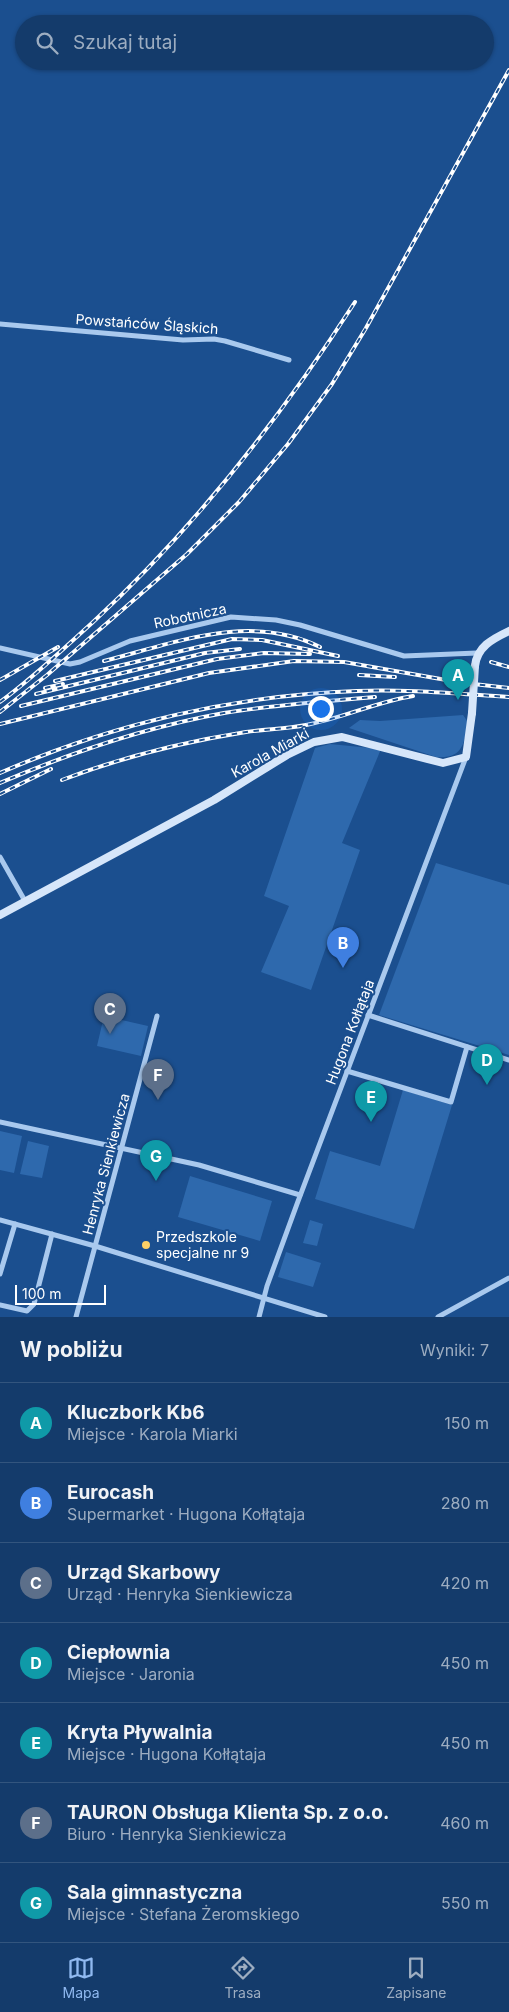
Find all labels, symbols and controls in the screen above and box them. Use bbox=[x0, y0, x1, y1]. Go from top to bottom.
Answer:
search box bbox=[15, 15, 494, 70]
icon: search bbox=[33, 29, 61, 57]
text: Szukaj tutaj bbox=[73, 31, 177, 54]
street label: Powstańców Śląskich bbox=[75, 310, 219, 337]
street label: Robotnicza bbox=[152, 600, 228, 631]
pin: A bbox=[442, 659, 474, 700]
your location bbox=[308, 696, 334, 722]
street label: Karola Miarki bbox=[228, 724, 312, 781]
pin: B bbox=[327, 927, 359, 968]
street label: Hugona Kołłątaja bbox=[322, 977, 377, 1087]
pin: C bbox=[94, 993, 126, 1034]
pin: D bbox=[471, 1044, 503, 1085]
pin: F bbox=[142, 1059, 174, 1100]
pin: E bbox=[355, 1081, 387, 1122]
street label: Henryka Sienkiewicza bbox=[78, 1091, 133, 1236]
pin: G bbox=[140, 1140, 172, 1181]
place label: Przedszkole specjalne nr 9 bbox=[156, 1228, 249, 1261]
marker: Przedszkole specjalne nr 9 bbox=[140, 1239, 152, 1251]
scale bar bbox=[15, 1282, 106, 1305]
text: 100 m bbox=[22, 1285, 62, 1302]
text: W pobliżu bbox=[20, 1337, 123, 1362]
text: Wyniki: 7 bbox=[420, 1340, 489, 1360]
text: Kluczbork Kb6 bbox=[67, 1401, 205, 1424]
text: A bbox=[30, 1413, 42, 1433]
text: 150 m bbox=[444, 1413, 489, 1433]
text: Miejsce · Karola Miarki bbox=[67, 1424, 238, 1444]
text: Eurocash bbox=[67, 1481, 154, 1504]
text: B bbox=[31, 1493, 41, 1513]
text: 280 m bbox=[441, 1493, 489, 1513]
text: Supermarket · Hugona Kołłątaja bbox=[67, 1504, 305, 1524]
text: Urząd Skarbowy bbox=[67, 1561, 221, 1584]
text: C bbox=[30, 1573, 42, 1593]
text: 420 m bbox=[440, 1573, 489, 1593]
text: Urząd · Henryka Sienkiewicza bbox=[67, 1584, 293, 1604]
text: Ciepłownia bbox=[67, 1641, 170, 1664]
text: D bbox=[30, 1653, 42, 1673]
text: 450 m bbox=[440, 1653, 489, 1673]
text: Miejsce · Jaronia bbox=[67, 1664, 195, 1684]
text: Kryta Pływalnia bbox=[67, 1721, 212, 1744]
text: E bbox=[31, 1733, 41, 1753]
text: 450 m bbox=[440, 1733, 489, 1753]
text: Miejsce · Hugona Kołłątaja bbox=[67, 1744, 266, 1764]
text: TAURON Obsługa Klienta Sp. z o.o. bbox=[67, 1801, 389, 1824]
text: F bbox=[31, 1813, 41, 1833]
text: 460 m bbox=[440, 1813, 489, 1833]
text: Biuro · Henryka Sienkiewicza bbox=[67, 1824, 286, 1844]
text: Sala gimnastyczna bbox=[67, 1881, 242, 1904]
text: G bbox=[30, 1893, 42, 1913]
text: 550 m bbox=[441, 1893, 489, 1913]
text: Miejsce · Stefana Żeromskiego bbox=[67, 1904, 300, 1924]
tab: Mapa bbox=[62, 1954, 100, 2001]
tab: Trasa bbox=[225, 1954, 261, 2001]
tab: Zapisane bbox=[386, 1954, 447, 2001]

